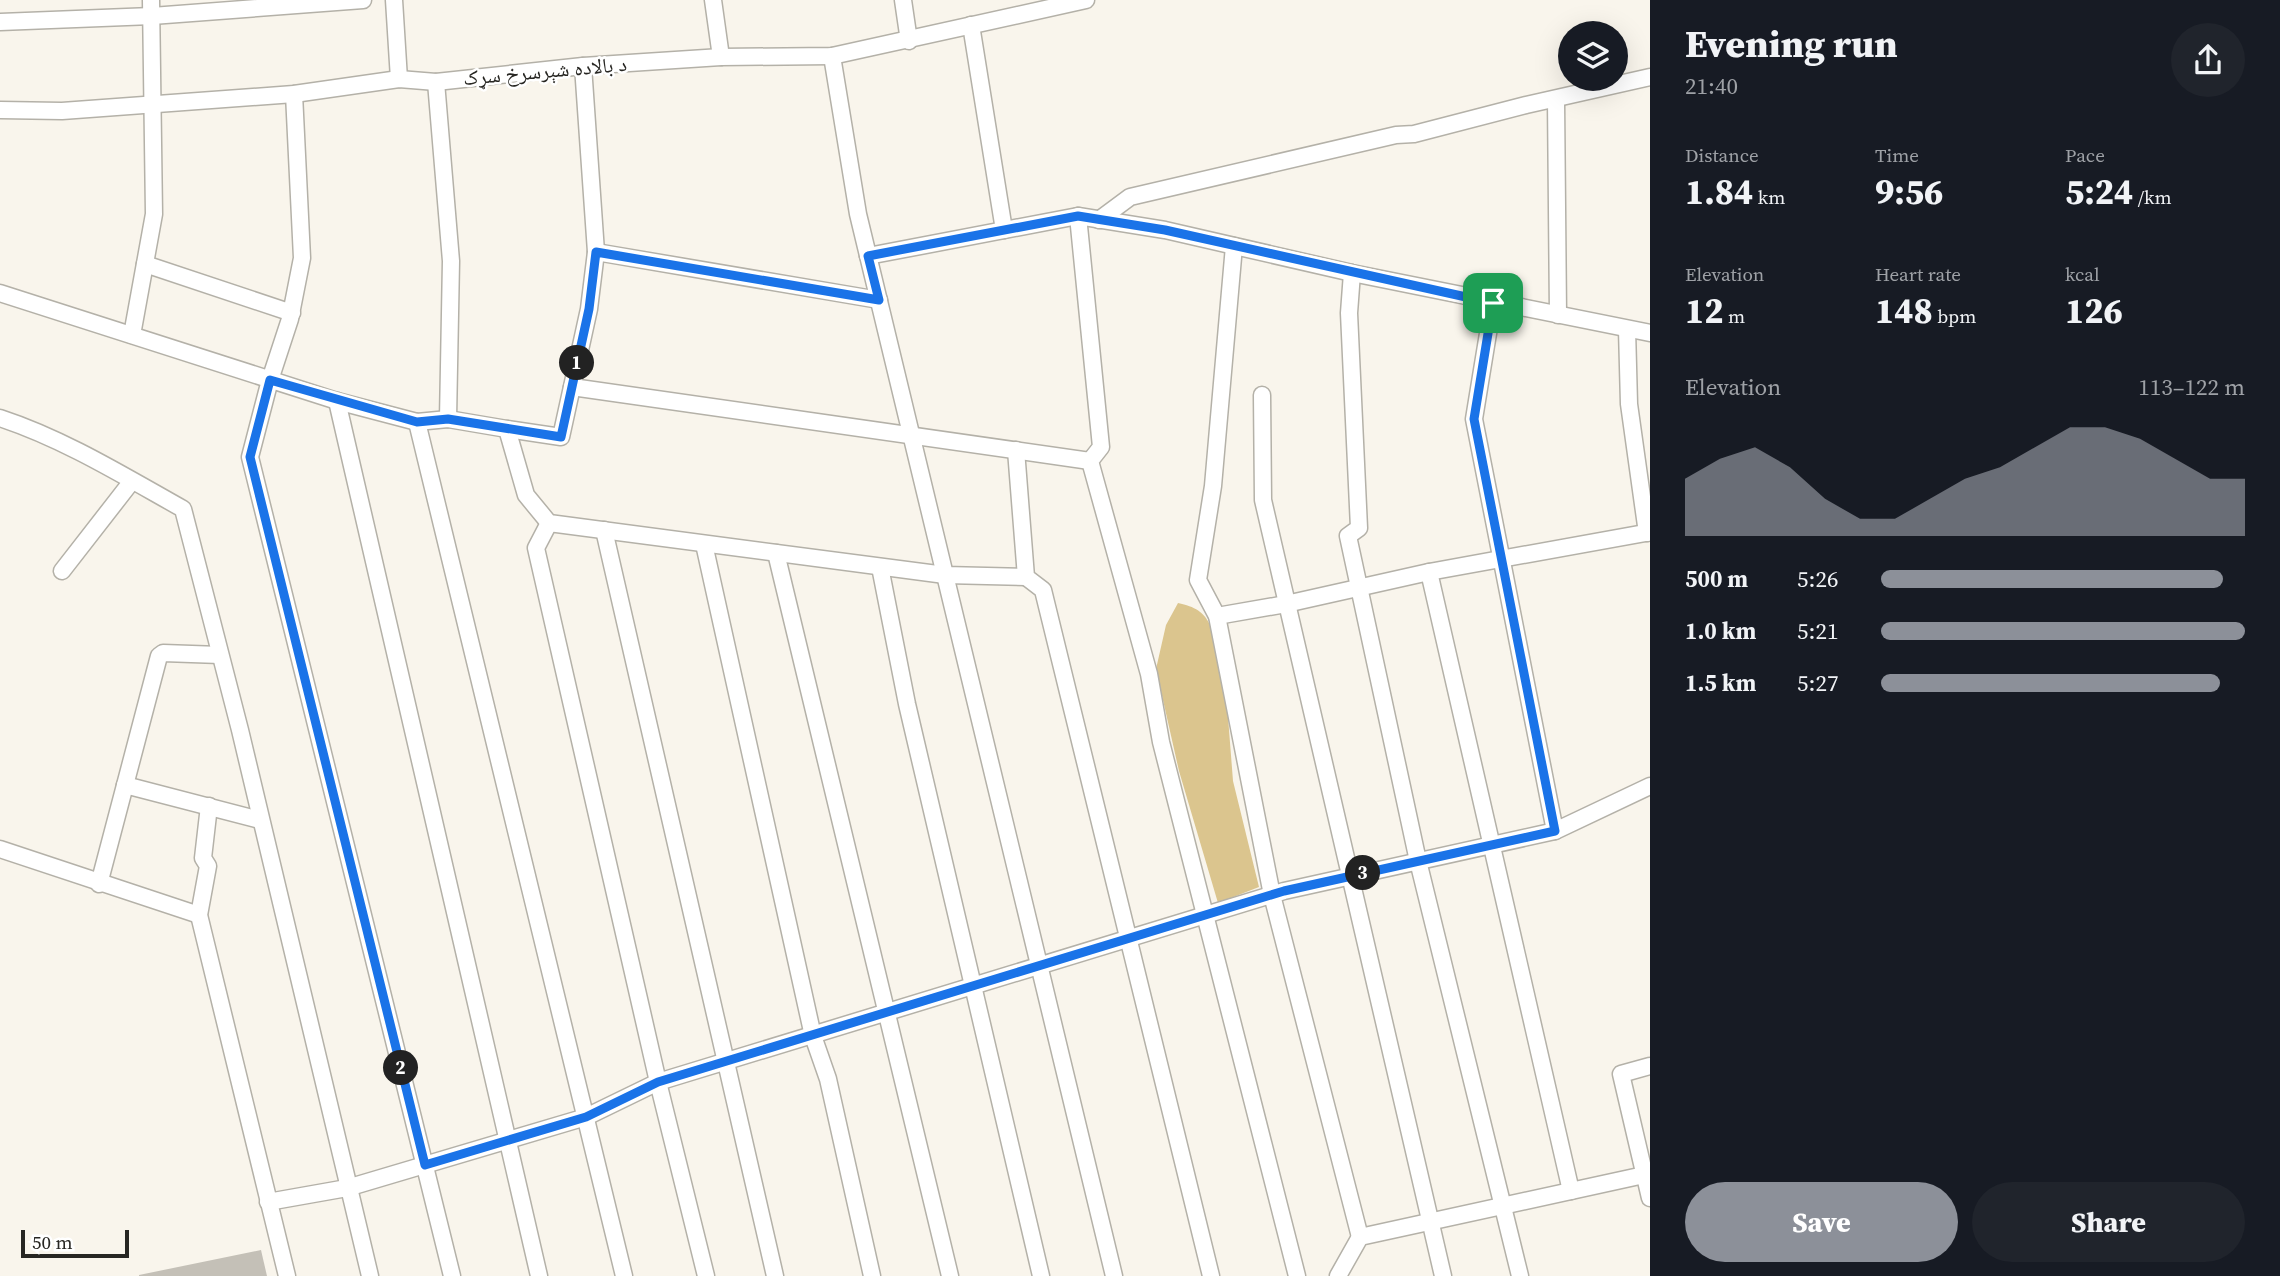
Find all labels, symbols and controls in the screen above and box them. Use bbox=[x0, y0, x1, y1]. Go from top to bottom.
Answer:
text: Evening run bbox=[1685, 18, 1898, 70]
map controls bbox=[1558, 21, 1628, 91]
button: layers bbox=[1558, 21, 1628, 91]
button: share bbox=[2171, 23, 2245, 97]
street label: د بالاده شېرسرخ سړک bbox=[462, 49, 628, 92]
text: 21:40 bbox=[1685, 70, 1738, 102]
text: Distance bbox=[1685, 142, 1759, 168]
text: Time bbox=[1875, 142, 1919, 168]
text: Pace bbox=[2065, 142, 2105, 168]
text: 1.84 bbox=[1685, 168, 1753, 216]
text: 9:56 bbox=[1875, 168, 1943, 216]
text: 5:24 bbox=[2065, 168, 2133, 216]
text: km bbox=[1753, 184, 1785, 210]
text: /km bbox=[2133, 184, 2172, 210]
text: Elevation bbox=[1685, 261, 1764, 287]
text: Heart rate bbox=[1875, 261, 1961, 287]
text: kcal bbox=[2065, 261, 2100, 287]
pin bbox=[1463, 273, 1523, 333]
icon: arrive bbox=[1474, 284, 1512, 322]
text: 12 bbox=[1685, 287, 1724, 335]
text: 148 bbox=[1875, 287, 1933, 335]
text: 126 bbox=[2065, 287, 2123, 335]
text: m bbox=[1724, 303, 1745, 329]
text: bpm bbox=[1933, 303, 1976, 329]
pin: 1 bbox=[560, 346, 594, 380]
text: 1 bbox=[571, 349, 582, 375]
text: Elevation bbox=[1685, 371, 1781, 403]
text: 113–122 m bbox=[2138, 371, 2245, 403]
text: 500 m bbox=[1685, 563, 1748, 595]
text: 5:26 bbox=[1797, 563, 1838, 595]
text: 1.0 km bbox=[1685, 615, 1756, 647]
text: 5:21 bbox=[1797, 615, 1838, 647]
text: 1.5 km bbox=[1685, 667, 1756, 699]
text: 5:27 bbox=[1797, 667, 1838, 699]
pin: 3 bbox=[1346, 856, 1380, 890]
text: 3 bbox=[1357, 859, 1368, 885]
pin: 2 bbox=[384, 1050, 418, 1086]
text: 2 bbox=[395, 1054, 406, 1080]
button: Save bbox=[1685, 1182, 1958, 1262]
button: Share bbox=[1972, 1182, 2245, 1262]
scale bar bbox=[21, 1227, 130, 1259]
text: 50 m bbox=[32, 1229, 73, 1255]

